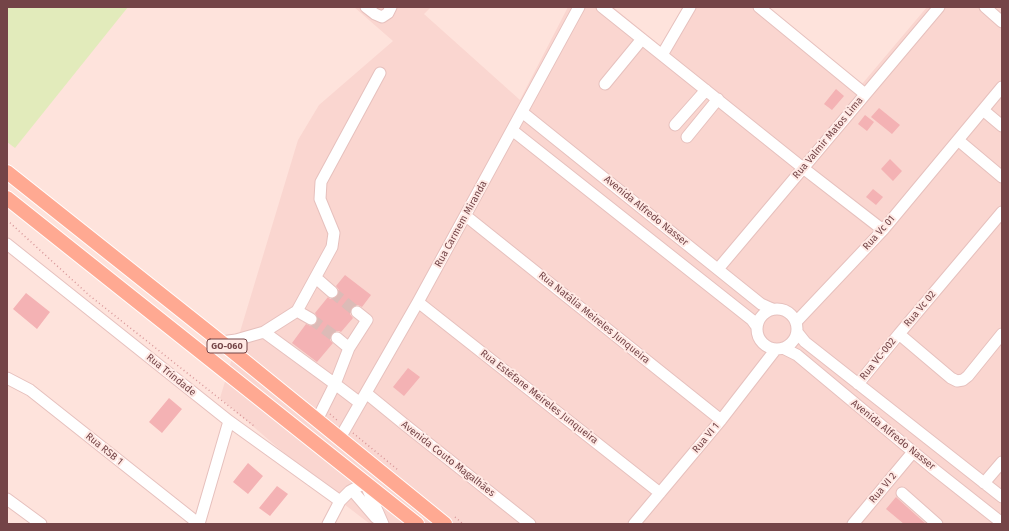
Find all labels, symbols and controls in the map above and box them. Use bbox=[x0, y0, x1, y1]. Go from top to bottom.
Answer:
street label: Rua Valmir Matos Lima bbox=[790, 95, 866, 181]
street label: Avenida Alfredo Nasser bbox=[601, 173, 691, 249]
street label: Rua Carmem Miranda bbox=[432, 179, 490, 269]
street label: Rua Vc 01 bbox=[860, 213, 898, 253]
street label: Rua Natália Meireles Junqueira bbox=[536, 269, 652, 367]
street label: Rua Vc 02 bbox=[902, 289, 938, 329]
street label: Rua VC-002 bbox=[857, 336, 899, 382]
road number: GO-060 bbox=[207, 339, 247, 353]
street label: Rua Estéfane Meireles Junqueira bbox=[478, 347, 600, 447]
street label: Rua Trindade bbox=[144, 351, 198, 399]
street label: Avenida Alfredo Nasser bbox=[848, 397, 938, 473]
street label: Avenida Couto Magalhães bbox=[399, 419, 497, 499]
street label: Rua VI 1 bbox=[690, 421, 722, 455]
street label: Rua RSB 1 bbox=[83, 430, 125, 468]
street label: Rua VI 2 bbox=[867, 470, 899, 506]

